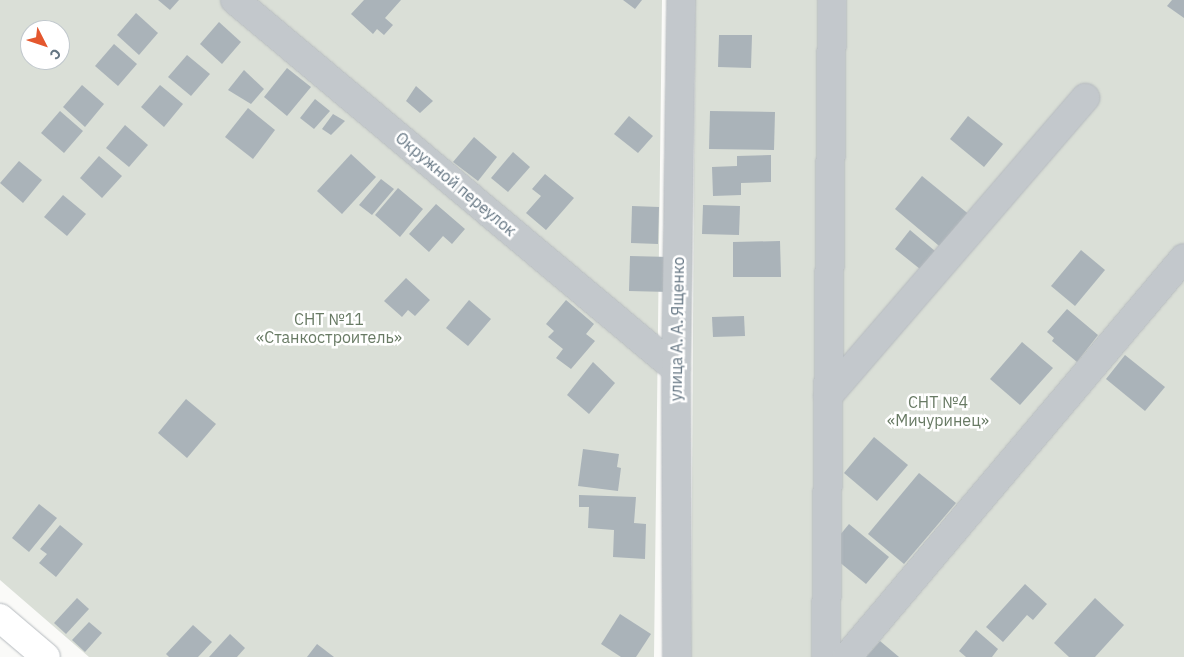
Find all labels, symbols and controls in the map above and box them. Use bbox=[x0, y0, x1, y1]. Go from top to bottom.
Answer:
north arrow bbox=[20, 20, 70, 70]
text: С bbox=[46, 45, 65, 64]
street label: Окружной переулок bbox=[392, 128, 520, 240]
street label: улица А. А. Ященко bbox=[666, 257, 688, 401]
park label: СНТ №11 «Станкостроитель» bbox=[256, 309, 402, 347]
park label: СНТ №4 «Мичуринец» bbox=[887, 392, 989, 430]

